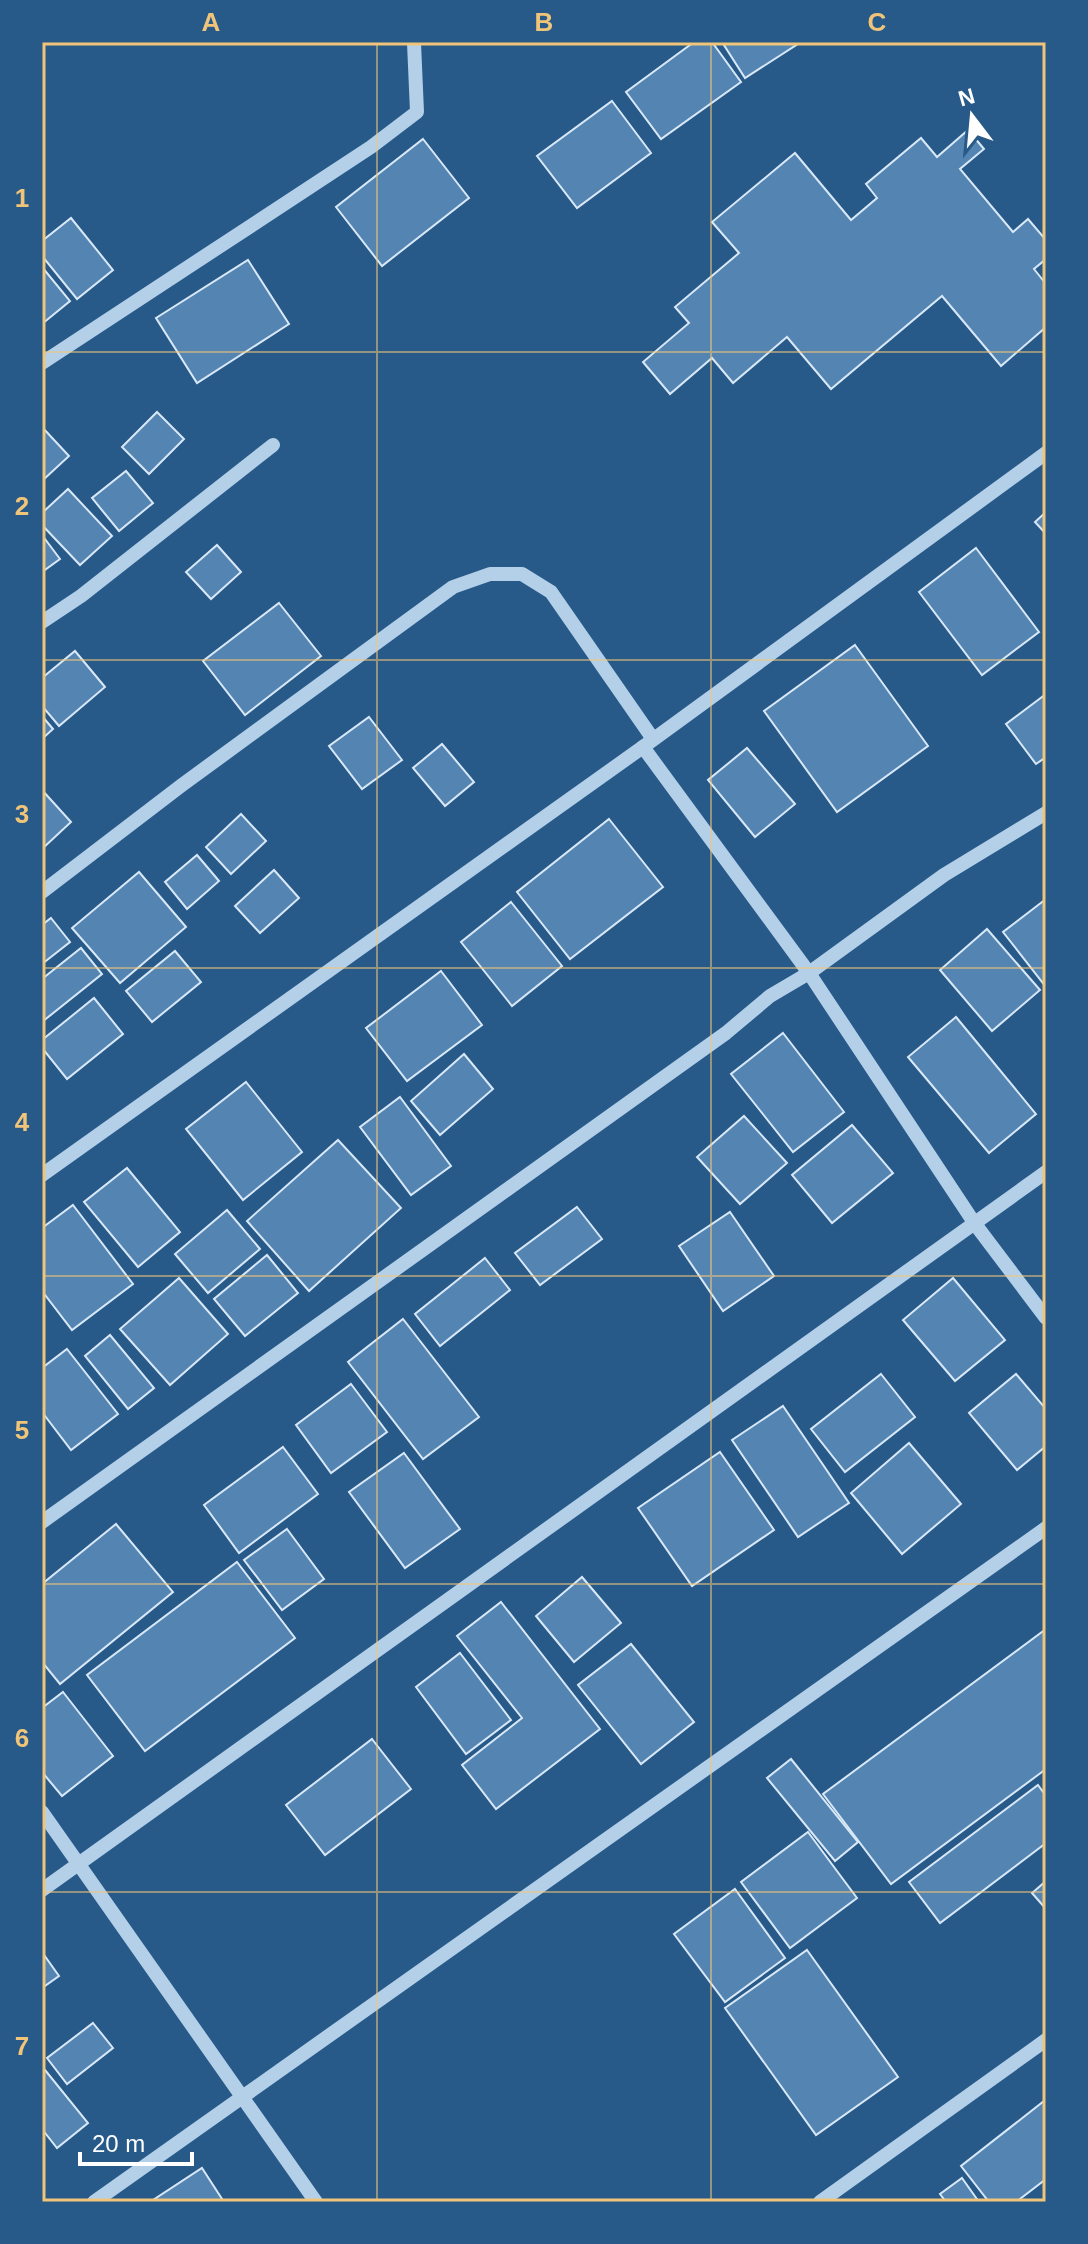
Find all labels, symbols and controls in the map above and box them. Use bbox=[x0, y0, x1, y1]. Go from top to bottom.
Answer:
text: A bbox=[202, 7, 221, 37]
text: B bbox=[535, 7, 553, 37]
text: C bbox=[868, 7, 887, 37]
north arrow bbox=[932, 76, 1012, 156]
text: N bbox=[956, 83, 978, 111]
text: 1 bbox=[15, 183, 29, 213]
text: 2 bbox=[15, 491, 29, 521]
text: 3 bbox=[15, 799, 29, 829]
text: 4 bbox=[15, 1107, 30, 1137]
text: 5 bbox=[15, 1415, 29, 1445]
text: 6 bbox=[15, 1723, 29, 1753]
text: 7 bbox=[15, 2031, 29, 2061]
scale bar bbox=[80, 2116, 192, 2166]
text: 20 m bbox=[92, 2130, 145, 2157]

